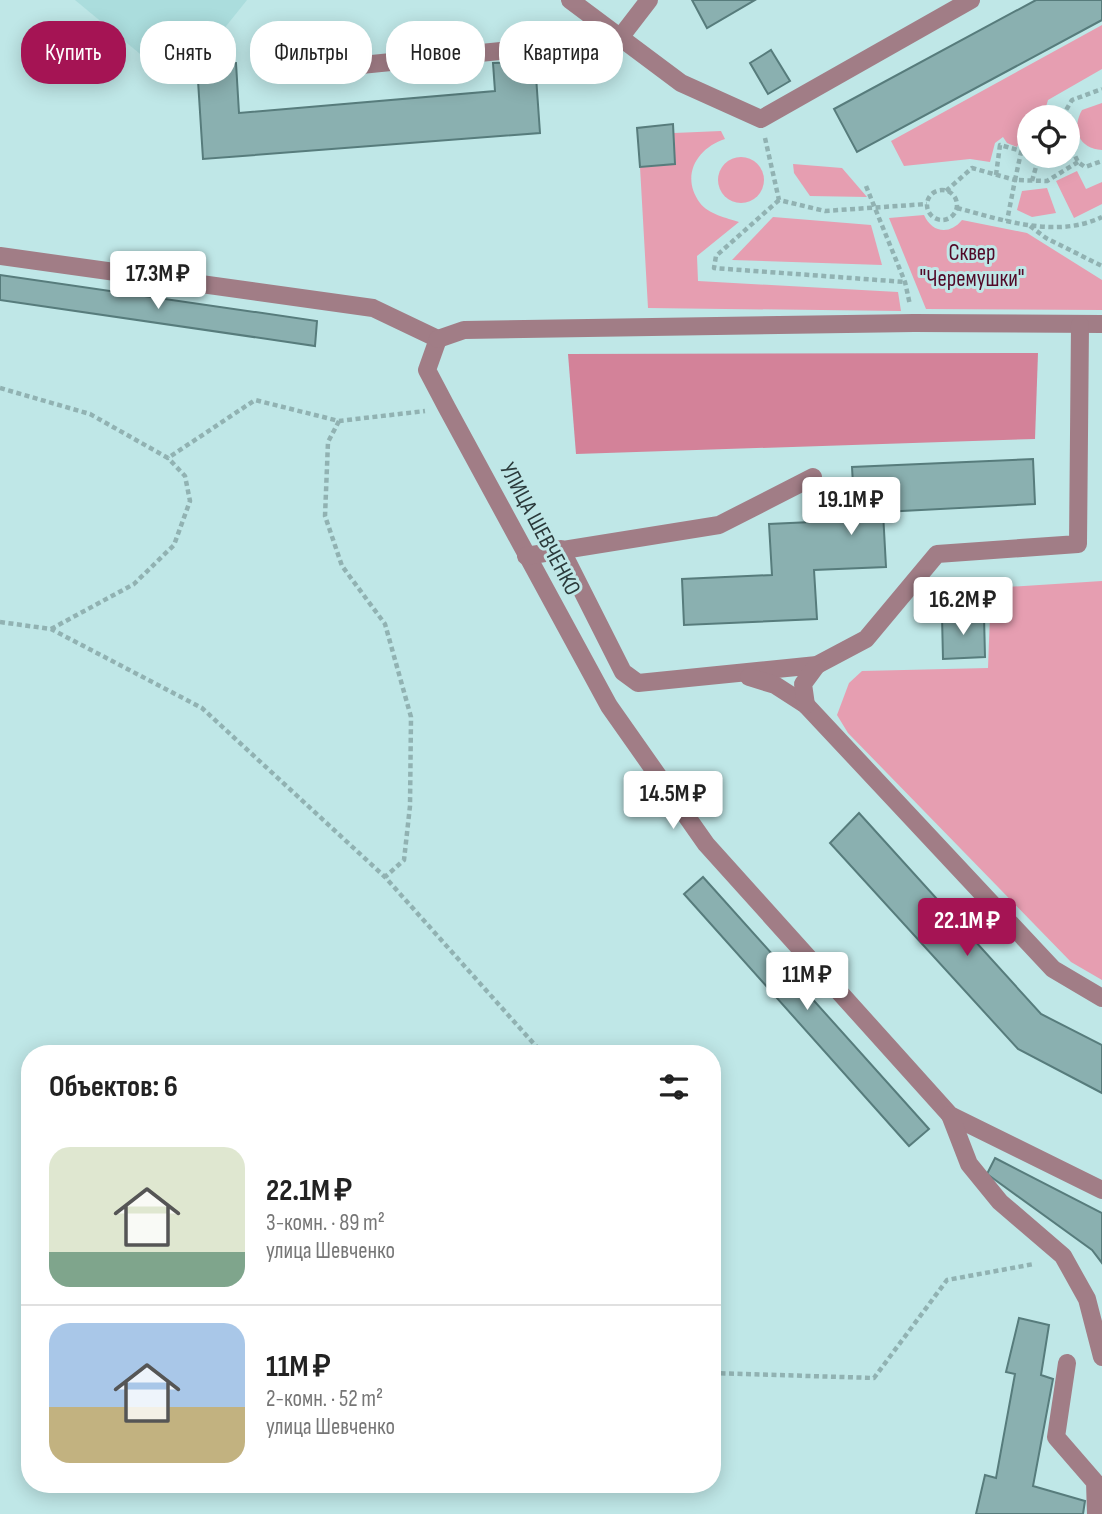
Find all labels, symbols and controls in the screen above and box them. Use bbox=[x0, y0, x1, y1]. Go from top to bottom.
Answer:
chip: Купить bbox=[21, 21, 126, 84]
chip: Снять bbox=[140, 21, 236, 84]
chip: Фильтры bbox=[250, 21, 372, 84]
chip: Новое bbox=[386, 21, 485, 84]
chip: Квартира bbox=[499, 21, 623, 84]
map controls bbox=[1017, 105, 1080, 168]
button: locate bbox=[1017, 105, 1080, 168]
park label: Сквер "Черемушки" bbox=[920, 239, 1025, 293]
pin: 17.3M ₽ bbox=[93, 252, 223, 311]
text: 17.3M ₽ bbox=[126, 260, 190, 288]
street label: УЛИЦА ШЕВЧЕНКО bbox=[493, 458, 587, 600]
pin: 19.1M ₽ bbox=[786, 477, 916, 537]
text: 19.1M ₽ bbox=[818, 486, 884, 514]
pin: 16.2M ₽ bbox=[898, 578, 1028, 637]
text: 16.2M ₽ bbox=[930, 586, 996, 614]
pin: 14.5M ₽ bbox=[608, 772, 738, 831]
text: 14.5M ₽ bbox=[640, 780, 706, 808]
pin: 22.1M ₽ bbox=[902, 898, 1032, 958]
text: 22.1M ₽ bbox=[934, 907, 1000, 935]
pin: 11M ₽ bbox=[758, 953, 856, 1012]
text: 11M ₽ bbox=[782, 961, 832, 989]
icon: filters bbox=[655, 1068, 693, 1106]
text: Объектов: 6 bbox=[49, 1069, 178, 1105]
text: 22.1M ₽ bbox=[266, 1173, 352, 1209]
icon: home bbox=[105, 1175, 189, 1259]
text: 3-комн. · 89 m² bbox=[266, 1209, 385, 1237]
text: улица Шевченко bbox=[266, 1237, 395, 1265]
text: 11M ₽ bbox=[266, 1349, 331, 1385]
icon: home bbox=[105, 1351, 189, 1435]
text: 2-комн. · 52 m² bbox=[266, 1385, 383, 1413]
text: улица Шевченко bbox=[266, 1413, 395, 1441]

